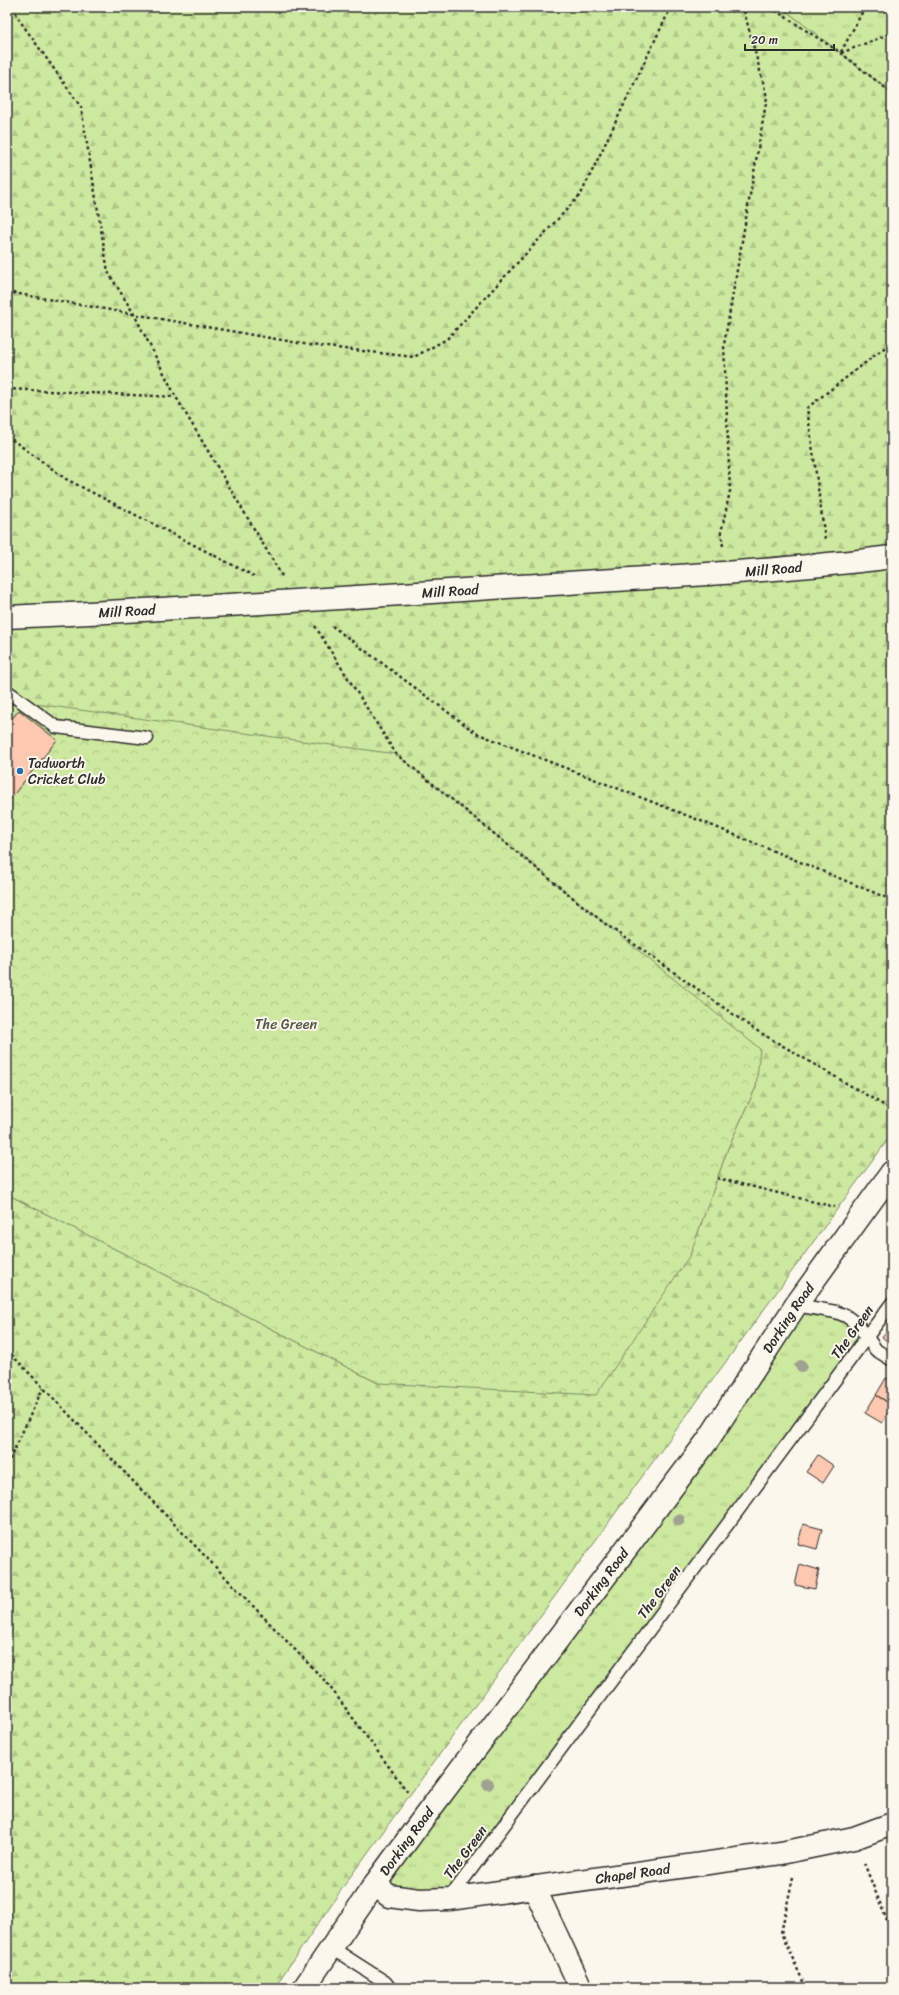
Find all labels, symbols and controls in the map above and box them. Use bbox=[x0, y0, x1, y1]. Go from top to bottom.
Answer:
scale bar bbox=[745, 26, 834, 52]
text: 20 m bbox=[751, 29, 778, 51]
street label: Mill Road bbox=[744, 555, 805, 584]
street label: Mill Road bbox=[421, 577, 481, 606]
street label: Mill Road bbox=[98, 597, 158, 626]
place label: Tadworth Cricket Club bbox=[28, 751, 106, 792]
marker: Tadworth Cricket Club bbox=[15, 766, 25, 776]
park label: The Green bbox=[255, 1012, 317, 1037]
street label: Dorking Road bbox=[756, 1276, 822, 1359]
street label: The Green bbox=[824, 1300, 881, 1365]
street label: Dorking Road bbox=[567, 1541, 637, 1622]
street label: The Green bbox=[631, 1560, 688, 1625]
street label: Dorking Road bbox=[373, 1800, 442, 1881]
street label: The Green bbox=[437, 1820, 494, 1885]
street label: Chapel Road bbox=[594, 1856, 673, 1892]

